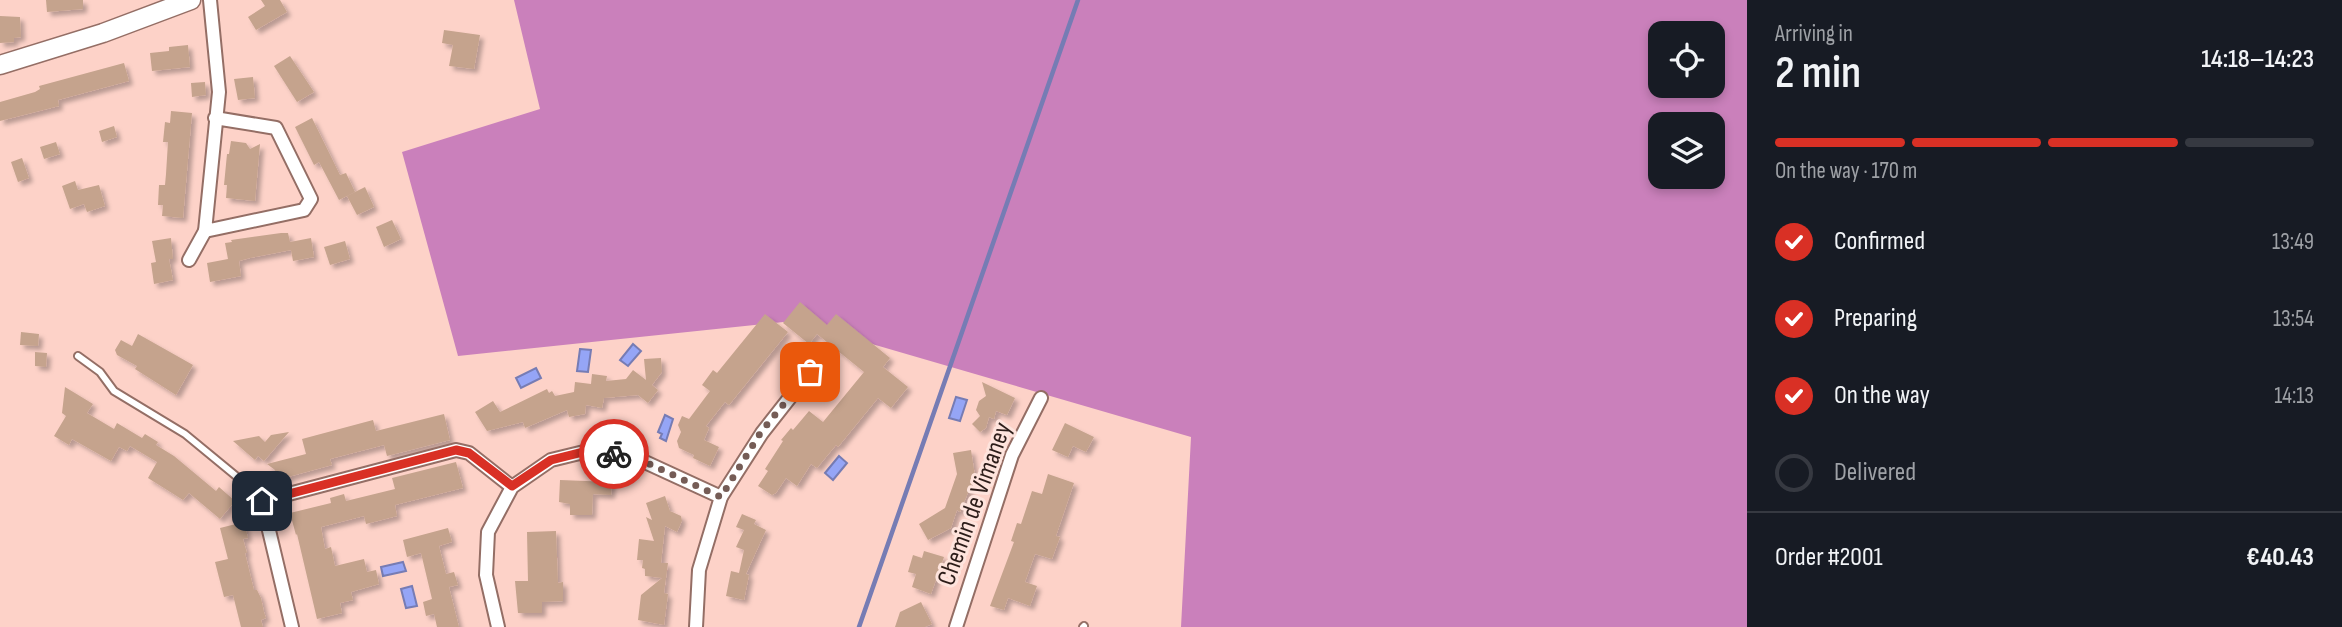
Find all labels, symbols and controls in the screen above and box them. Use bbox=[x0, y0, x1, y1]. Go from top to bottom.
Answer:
text: Arriving in bbox=[1775, 20, 1853, 48]
map controls bbox=[1648, 21, 1725, 189]
button: locate bbox=[1648, 21, 1725, 98]
text: 14:18–14:23 bbox=[2201, 44, 2314, 75]
text: 2 min bbox=[1775, 46, 1861, 101]
button: layers bbox=[1648, 112, 1725, 189]
text: On the way · 170 m bbox=[1775, 157, 1917, 185]
icon: check bbox=[1775, 223, 1813, 261]
text: Confirmed bbox=[1834, 226, 1925, 257]
text: 13:49 bbox=[2272, 228, 2314, 256]
icon: check bbox=[1775, 300, 1813, 338]
text: Preparing bbox=[1834, 303, 1917, 334]
text: 13:54 bbox=[2273, 305, 2314, 333]
pin bbox=[780, 342, 840, 402]
icon: bag bbox=[791, 353, 829, 391]
icon: check bbox=[1775, 377, 1813, 415]
text: On the way bbox=[1834, 380, 1930, 411]
text: 14:13 bbox=[2274, 382, 2314, 410]
street label: Chemin de Vimaney bbox=[931, 418, 1019, 590]
courier bbox=[579, 419, 649, 489]
icon: bike bbox=[595, 435, 633, 473]
text: Delivered bbox=[1834, 457, 1916, 488]
pin bbox=[232, 471, 292, 531]
icon: home bbox=[243, 482, 281, 520]
text: Order #2001 bbox=[1775, 542, 1883, 573]
text: €40.43 bbox=[2246, 542, 2314, 573]

